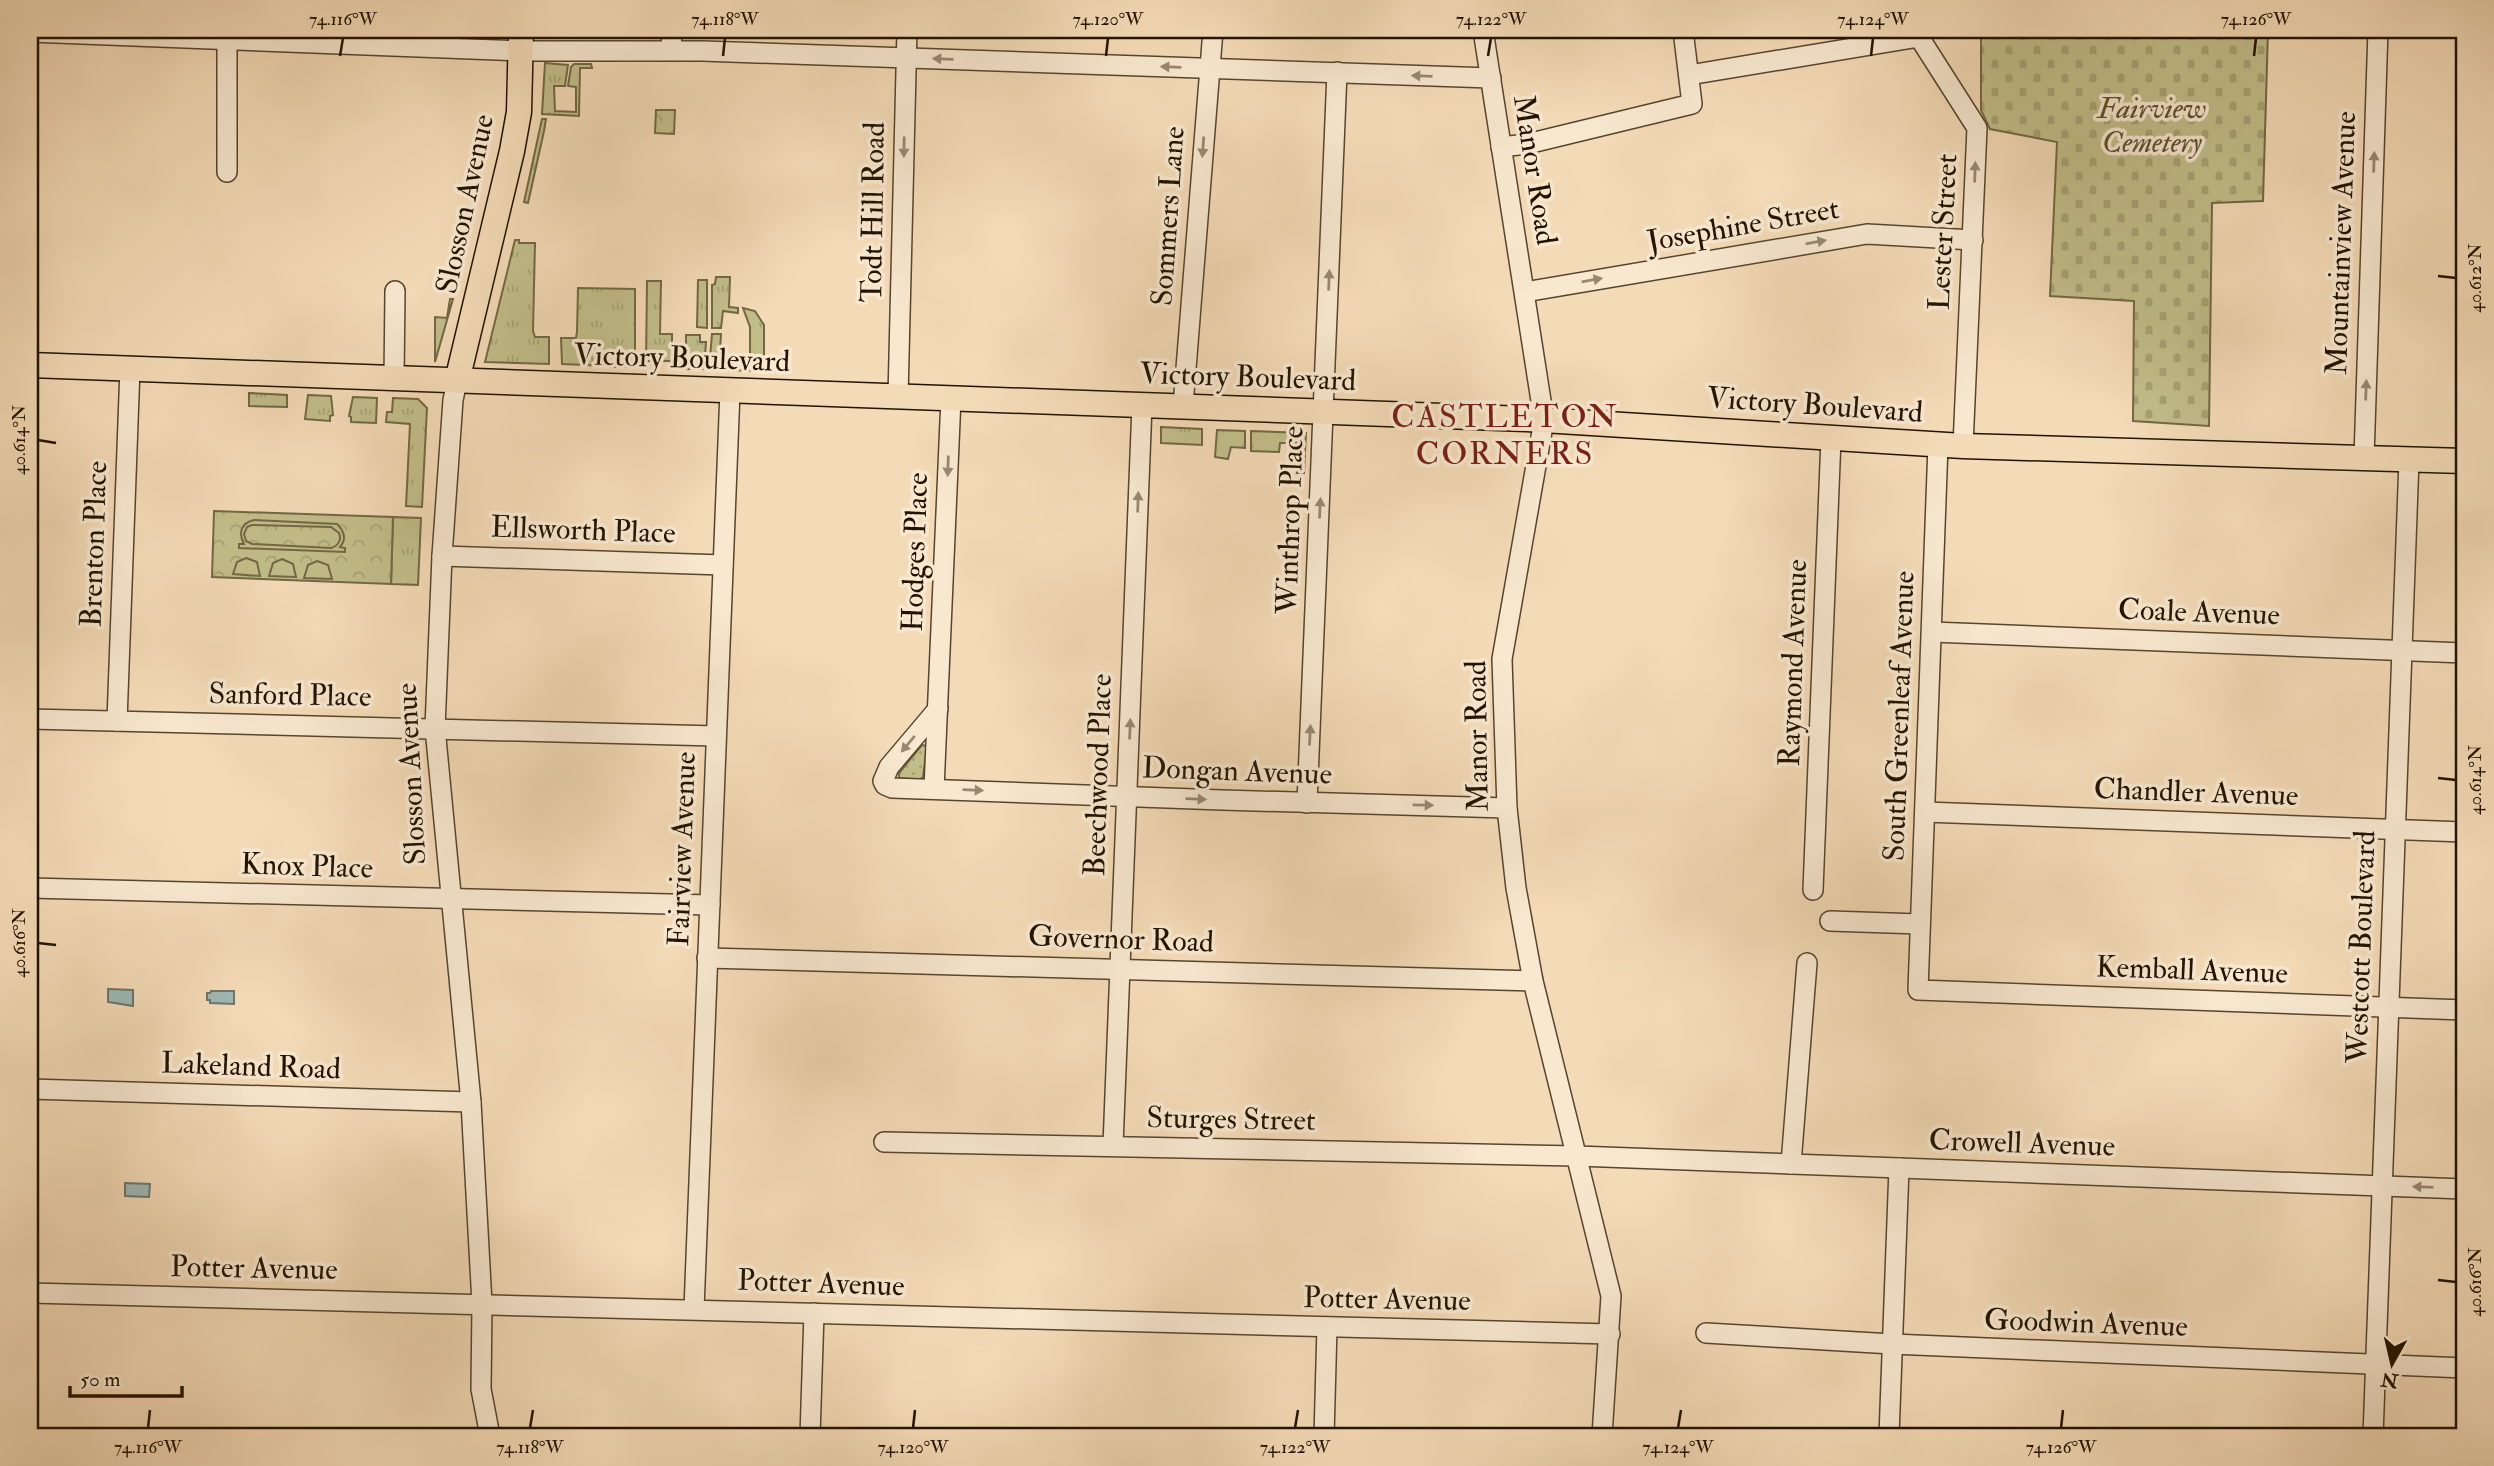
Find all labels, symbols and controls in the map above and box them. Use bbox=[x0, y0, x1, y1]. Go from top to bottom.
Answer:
text: 74.116°W bbox=[309, 8, 378, 31]
text: 74.118°W bbox=[691, 8, 759, 31]
text: 74.120°W bbox=[1073, 8, 1144, 31]
text: 74.122°W bbox=[1456, 8, 1527, 31]
text: 74.124°W bbox=[1837, 8, 1909, 31]
text: 74.126°W bbox=[2221, 8, 2292, 31]
one-way arrow bbox=[932, 53, 954, 65]
one-way arrow bbox=[1159, 61, 1181, 72]
one-way arrow bbox=[1411, 70, 1433, 81]
park label: Fairview Cemetery bbox=[2096, 90, 2206, 161]
street label: Manor Road bbox=[1505, 92, 1565, 248]
street label: Slosson Avenue bbox=[428, 111, 502, 297]
street label: Mountainview Avenue bbox=[2318, 111, 2364, 375]
street label: Todt Hill Road bbox=[853, 121, 893, 303]
street label: Sommers Lane bbox=[1143, 125, 1193, 307]
one-way arrow bbox=[898, 136, 910, 158]
one-way arrow bbox=[1197, 136, 1208, 158]
one-way arrow bbox=[2368, 151, 2379, 173]
street label: Lester Street bbox=[1920, 153, 1966, 311]
one-way arrow bbox=[1970, 161, 1981, 183]
street label: Josephine Street bbox=[1643, 190, 1842, 260]
one-way arrow bbox=[1805, 236, 1827, 247]
text: 40.612°N bbox=[2464, 243, 2487, 313]
one-way arrow bbox=[1324, 269, 1335, 291]
one-way arrow bbox=[1581, 274, 1603, 285]
street label: Victory Boulevard bbox=[573, 336, 791, 380]
street label: Victory Boulevard bbox=[1139, 355, 1357, 399]
one-way arrow bbox=[2360, 378, 2371, 400]
street label: Victory Boulevard bbox=[1706, 379, 1924, 431]
district label: CASTLETON CORNERS bbox=[1391, 397, 1619, 474]
text: 40.614°N bbox=[8, 405, 31, 475]
street label: Winthrop Place bbox=[1268, 425, 1312, 616]
one-way arrow bbox=[943, 455, 954, 477]
street label: Brenton Place bbox=[73, 460, 115, 628]
street label: Hodges Place bbox=[894, 472, 936, 632]
one-way arrow bbox=[1133, 490, 1144, 512]
one-way arrow bbox=[1315, 496, 1326, 518]
street label: Ellsworth Place bbox=[490, 508, 676, 552]
street label: Raymond Avenue bbox=[1771, 559, 1815, 767]
street label: South Greenleaf Avenue bbox=[1875, 570, 1923, 862]
street label: Coale Avenue bbox=[2117, 591, 2281, 633]
street label: Manor Road bbox=[1457, 660, 1497, 812]
street label: Beechwood Place bbox=[1076, 673, 1120, 877]
street label: Sanford Place bbox=[208, 675, 372, 715]
street label: Slosson Avenue bbox=[388, 682, 434, 866]
one-way arrow bbox=[1124, 718, 1135, 740]
one-way arrow bbox=[1305, 724, 1316, 746]
one-way arrow bbox=[900, 735, 916, 753]
text: 40.614°N bbox=[2464, 745, 2487, 815]
street label: Dongan Avenue bbox=[1141, 749, 1333, 793]
street label: Fairview Avenue bbox=[660, 751, 704, 947]
street label: Chandler Avenue bbox=[2093, 770, 2299, 814]
one-way arrow bbox=[962, 784, 984, 796]
one-way arrow bbox=[1185, 794, 1207, 805]
one-way arrow bbox=[1412, 800, 1434, 811]
street label: Westcott Boulevard bbox=[2338, 830, 2384, 1065]
street label: Knox Place bbox=[240, 845, 374, 887]
text: 40.616°N bbox=[8, 908, 31, 978]
street label: Governor Road bbox=[1027, 917, 1215, 961]
street label: Kemball Avenue bbox=[2095, 948, 2289, 992]
street label: Lakeland Road bbox=[161, 1044, 342, 1088]
street label: Sturges Street bbox=[1146, 1099, 1316, 1139]
street label: Crowell Avenue bbox=[1928, 1121, 2116, 1165]
one-way arrow bbox=[2412, 1182, 2434, 1193]
text: 40.616°N bbox=[2464, 1247, 2487, 1317]
street label: Potter Avenue bbox=[170, 1248, 338, 1288]
street label: Potter Avenue bbox=[737, 1262, 905, 1304]
street label: Potter Avenue bbox=[1303, 1279, 1471, 1319]
street label: Goodwin Avenue bbox=[1983, 1301, 2189, 1345]
north arrow bbox=[2358, 1330, 2428, 1400]
scale bar bbox=[70, 1354, 182, 1398]
text: 50 m bbox=[80, 1366, 121, 1393]
text: N bbox=[2379, 1367, 2401, 1393]
text: 74.116°W bbox=[114, 1436, 183, 1459]
text: 74.118°W bbox=[496, 1436, 564, 1459]
text: 74.120°W bbox=[878, 1436, 949, 1459]
text: 74.122°W bbox=[1260, 1436, 1331, 1459]
text: 74.124°W bbox=[1642, 1436, 1714, 1459]
text: 74.126°W bbox=[2026, 1436, 2097, 1459]

